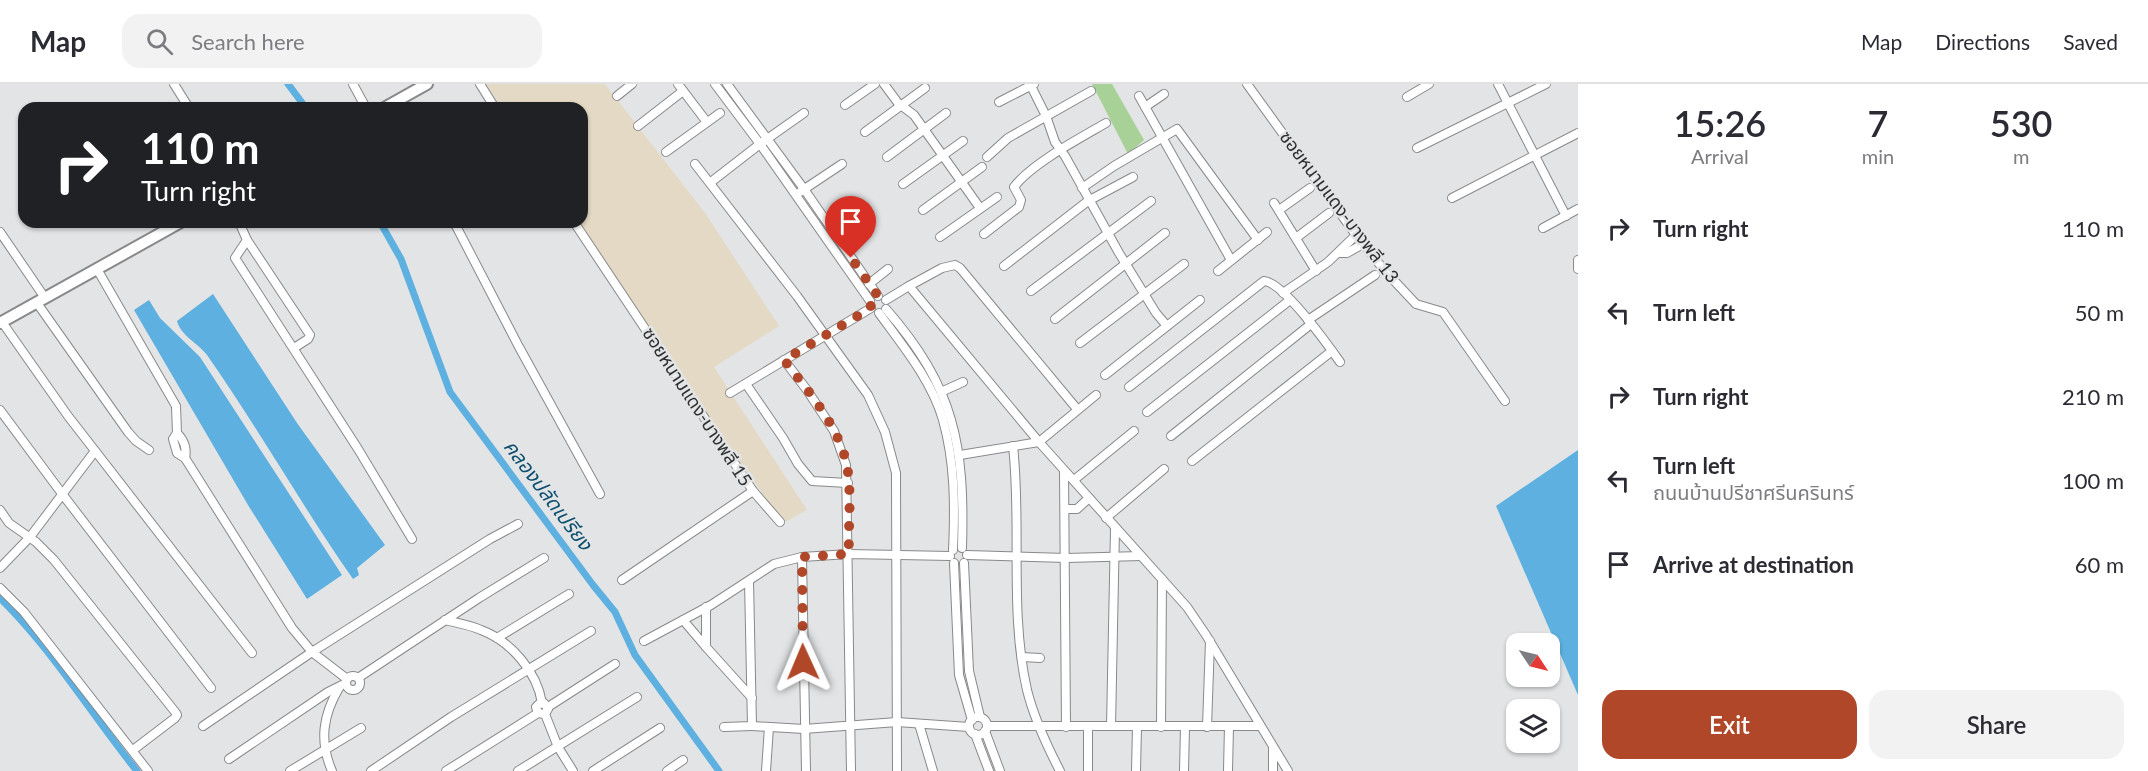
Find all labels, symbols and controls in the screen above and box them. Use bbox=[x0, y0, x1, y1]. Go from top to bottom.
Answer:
search box bbox=[122, 14, 542, 68]
text: Map bbox=[30, 24, 86, 58]
icon: search bbox=[143, 25, 176, 58]
text: Search here bbox=[191, 28, 305, 55]
text: Map bbox=[1861, 29, 1902, 54]
text: Directions bbox=[1935, 29, 2030, 54]
text: Saved bbox=[2063, 29, 2118, 54]
text: 15:26 bbox=[1674, 101, 1766, 145]
text: 7 bbox=[1868, 101, 1888, 145]
text: 530 bbox=[1990, 101, 2052, 145]
text: 110 m bbox=[141, 123, 259, 173]
icon: right bbox=[42, 126, 120, 204]
street label: ซอยหนามแดง-บางพลี 13 bbox=[1275, 126, 1404, 287]
text: Arrival bbox=[1691, 144, 1749, 168]
text: min bbox=[1862, 144, 1894, 168]
text: m bbox=[2013, 144, 2029, 168]
text: Turn right bbox=[141, 174, 256, 207]
pin bbox=[825, 196, 876, 258]
icon: arrive bbox=[834, 205, 867, 238]
icon: right bbox=[1602, 212, 1635, 245]
text: Turn right bbox=[1653, 215, 1748, 242]
text: 110 m bbox=[2062, 215, 2124, 242]
icon: left bbox=[1602, 296, 1635, 329]
text: Turn left bbox=[1653, 299, 1735, 326]
text: 50 m bbox=[2075, 299, 2124, 326]
street label: ซอยหนามแดง-บางพลี 15 bbox=[638, 323, 757, 490]
icon: right bbox=[1602, 380, 1635, 413]
text: Turn right bbox=[1653, 383, 1748, 410]
text: 210 m bbox=[2062, 383, 2124, 410]
water label: คลองปลัดเปรียง bbox=[500, 434, 599, 555]
text: Turn left bbox=[1653, 452, 1735, 479]
icon: left bbox=[1602, 464, 1635, 497]
text: 100 m bbox=[2062, 467, 2124, 494]
text: ถนนบ้านปรีชาศรีนครินทร์ bbox=[1653, 480, 1854, 504]
icon: arrive bbox=[1602, 548, 1635, 581]
text: Arrive at destination bbox=[1653, 551, 1854, 578]
text: 60 m bbox=[2075, 551, 2124, 578]
position arrow bbox=[771, 630, 835, 694]
north arrow bbox=[1506, 633, 1560, 687]
map controls bbox=[1506, 633, 1560, 753]
button: Exit bbox=[1602, 690, 1857, 759]
button: Share bbox=[1869, 690, 2124, 759]
button: layers bbox=[1506, 699, 1560, 753]

